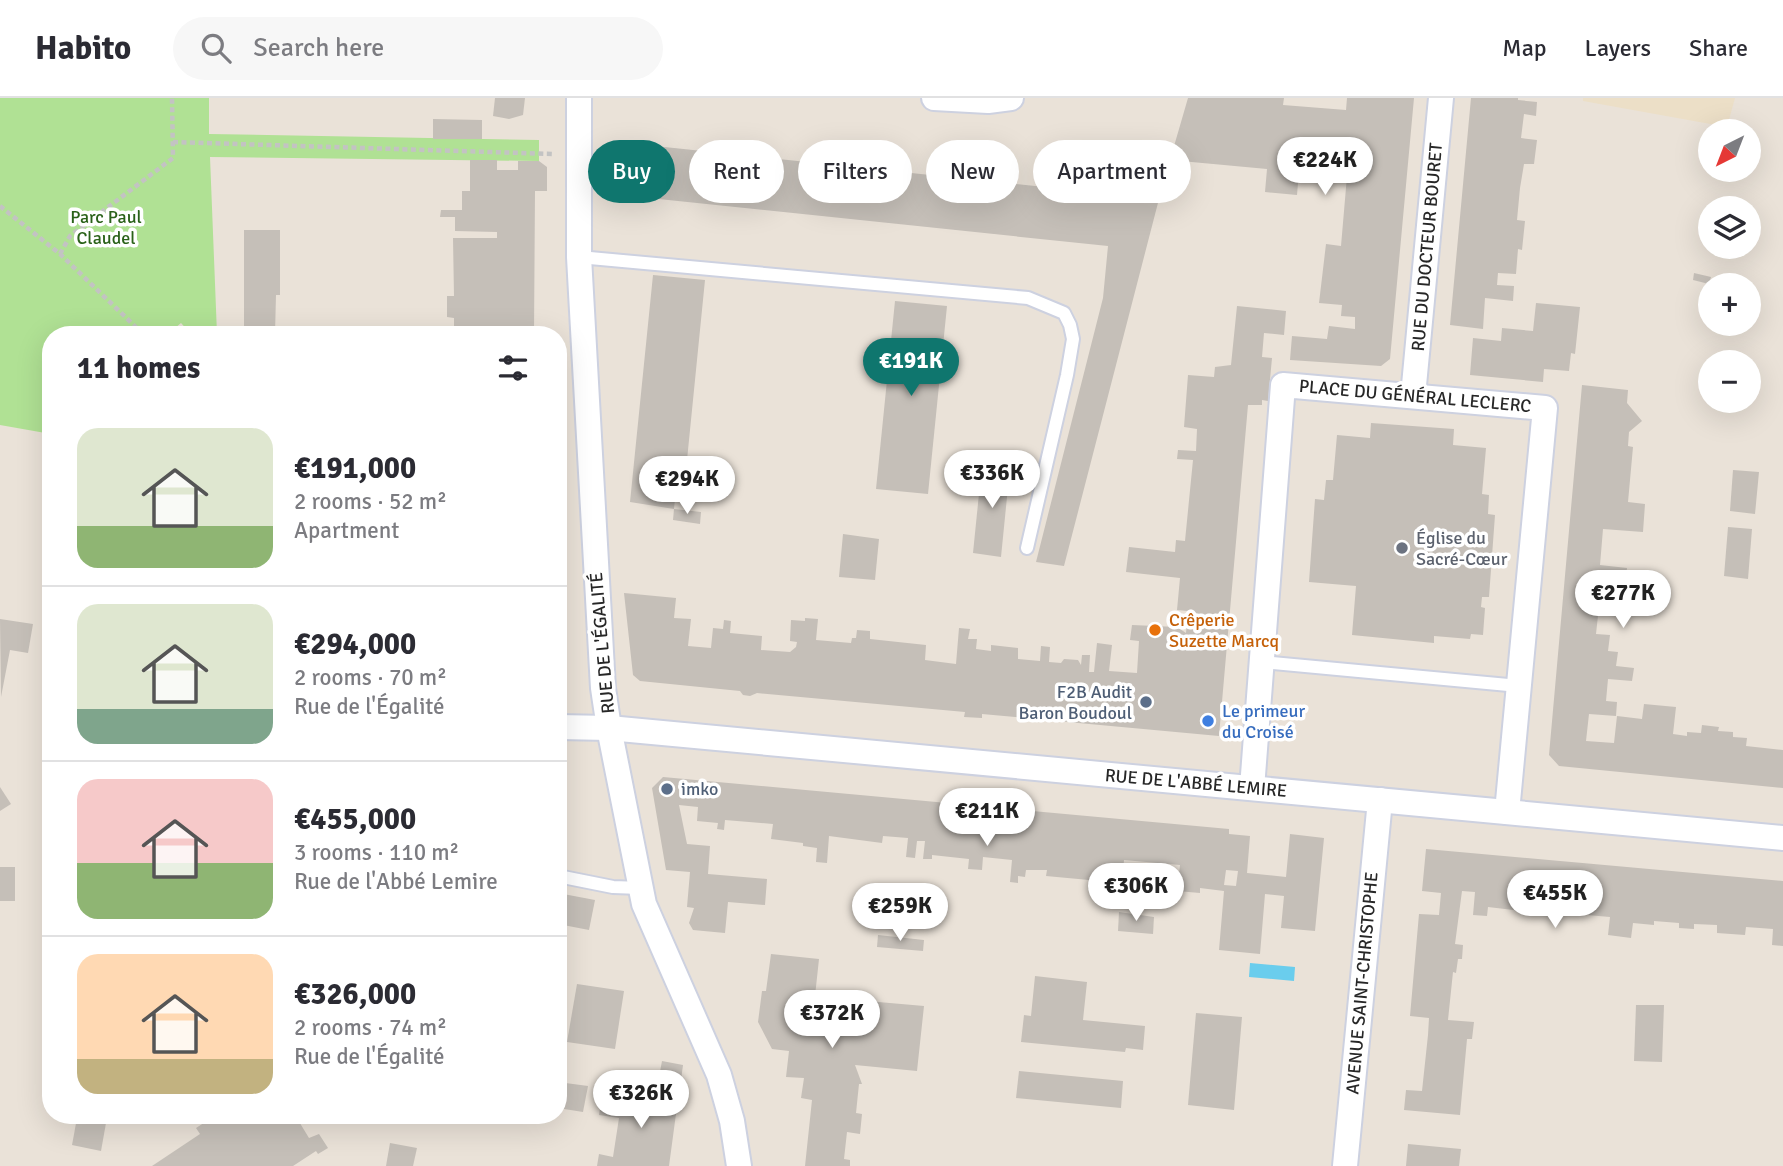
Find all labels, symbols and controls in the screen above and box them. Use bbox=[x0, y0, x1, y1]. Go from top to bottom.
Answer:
search box bbox=[173, 17, 663, 80]
text: Habito bbox=[35, 28, 131, 69]
icon: search bbox=[197, 29, 235, 67]
text: Search here bbox=[253, 32, 384, 64]
text: Map bbox=[1502, 33, 1547, 63]
text: Layers bbox=[1585, 33, 1651, 63]
text: Share bbox=[1689, 33, 1748, 63]
north arrow bbox=[1698, 119, 1760, 182]
map controls bbox=[1698, 119, 1761, 413]
pin: €224K bbox=[1276, 138, 1374, 197]
chip: Buy bbox=[588, 140, 675, 203]
chip: Rent bbox=[689, 140, 784, 203]
chip: Filters bbox=[798, 140, 912, 203]
chip: New bbox=[926, 140, 1019, 203]
chip: Apartment bbox=[1033, 140, 1191, 203]
street label: RUE DU DOCTEUR BOURET bbox=[1407, 142, 1447, 352]
text: €224K bbox=[1293, 145, 1357, 174]
button: layers bbox=[1698, 196, 1761, 259]
park label: Parc Paul Claudel bbox=[70, 206, 142, 249]
button: + bbox=[1698, 273, 1761, 336]
pin: €191K bbox=[862, 338, 960, 398]
text: €191K bbox=[879, 346, 943, 375]
icon: filters bbox=[494, 349, 532, 387]
text: 11 homes bbox=[77, 350, 200, 387]
button: − bbox=[1698, 350, 1761, 413]
street label: PLACE DU GÉNÉRAL LECLERC bbox=[1298, 375, 1532, 417]
text: €191,000 bbox=[294, 450, 416, 487]
pin: €336K bbox=[943, 450, 1041, 510]
icon: home bbox=[133, 456, 217, 540]
pin: €294K bbox=[638, 456, 736, 516]
text: €336K bbox=[960, 458, 1024, 487]
text: €294K bbox=[655, 464, 719, 493]
text: 2 rooms · 52 m² bbox=[294, 487, 447, 516]
text: Apartment bbox=[294, 516, 399, 545]
place label: Église du Sacré-Cœur bbox=[1416, 527, 1508, 570]
marker: Église du Sacré-Cœur bbox=[1394, 540, 1410, 556]
pin: €277K bbox=[1574, 570, 1672, 630]
street label: RUE DE L'ÉGALITÉ bbox=[585, 571, 619, 715]
text: €277K bbox=[1591, 578, 1655, 607]
place label: Crêperie Suzette Marcq bbox=[1169, 609, 1279, 652]
marker: Crêperie Suzette Marcq bbox=[1147, 622, 1163, 638]
text: €294,000 bbox=[294, 626, 416, 663]
icon: home bbox=[133, 632, 217, 716]
text: 2 rooms · 70 m² bbox=[294, 663, 447, 692]
place label: F2B Audit Baron Boudoul bbox=[1018, 681, 1132, 724]
text: Rue de l'Égalité bbox=[294, 692, 445, 721]
marker: F2B Audit Baron Boudoul bbox=[1138, 694, 1154, 710]
place label: Le primeur du Croisé bbox=[1222, 700, 1305, 743]
marker: Le primeur du Croisé bbox=[1200, 713, 1216, 729]
street label: RUE DE L'ABBÉ LEMIRE bbox=[1104, 764, 1288, 802]
place label: imko bbox=[681, 778, 718, 800]
marker: imko bbox=[659, 781, 675, 797]
pin: €211K bbox=[938, 788, 1036, 848]
text: €211K bbox=[955, 796, 1019, 825]
text: €455,000 bbox=[294, 801, 416, 838]
icon: home bbox=[133, 807, 217, 891]
text: 3 rooms · 110 m² bbox=[294, 838, 459, 867]
pin: €306K bbox=[1087, 864, 1185, 923]
text: Rue de l'Abbé Lemire bbox=[294, 867, 498, 896]
pin: €455K bbox=[1506, 870, 1604, 930]
text: €306K bbox=[1104, 871, 1168, 900]
street label: AVENUE SAINT-CHRISTOPHE bbox=[1341, 871, 1383, 1095]
text: €455K bbox=[1523, 878, 1587, 907]
pin: €259K bbox=[851, 884, 949, 943]
text: €259K bbox=[868, 891, 932, 920]
text: €326,000 bbox=[294, 976, 416, 1013]
icon: home bbox=[133, 982, 217, 1066]
pin: €372K bbox=[783, 990, 881, 1050]
text: €372K bbox=[800, 998, 864, 1027]
text: 2 rooms · 74 m² bbox=[294, 1013, 447, 1042]
text: Rue de l'Égalité bbox=[294, 1042, 445, 1071]
pin: €326K bbox=[592, 1070, 690, 1130]
text: €326K bbox=[609, 1078, 673, 1107]

